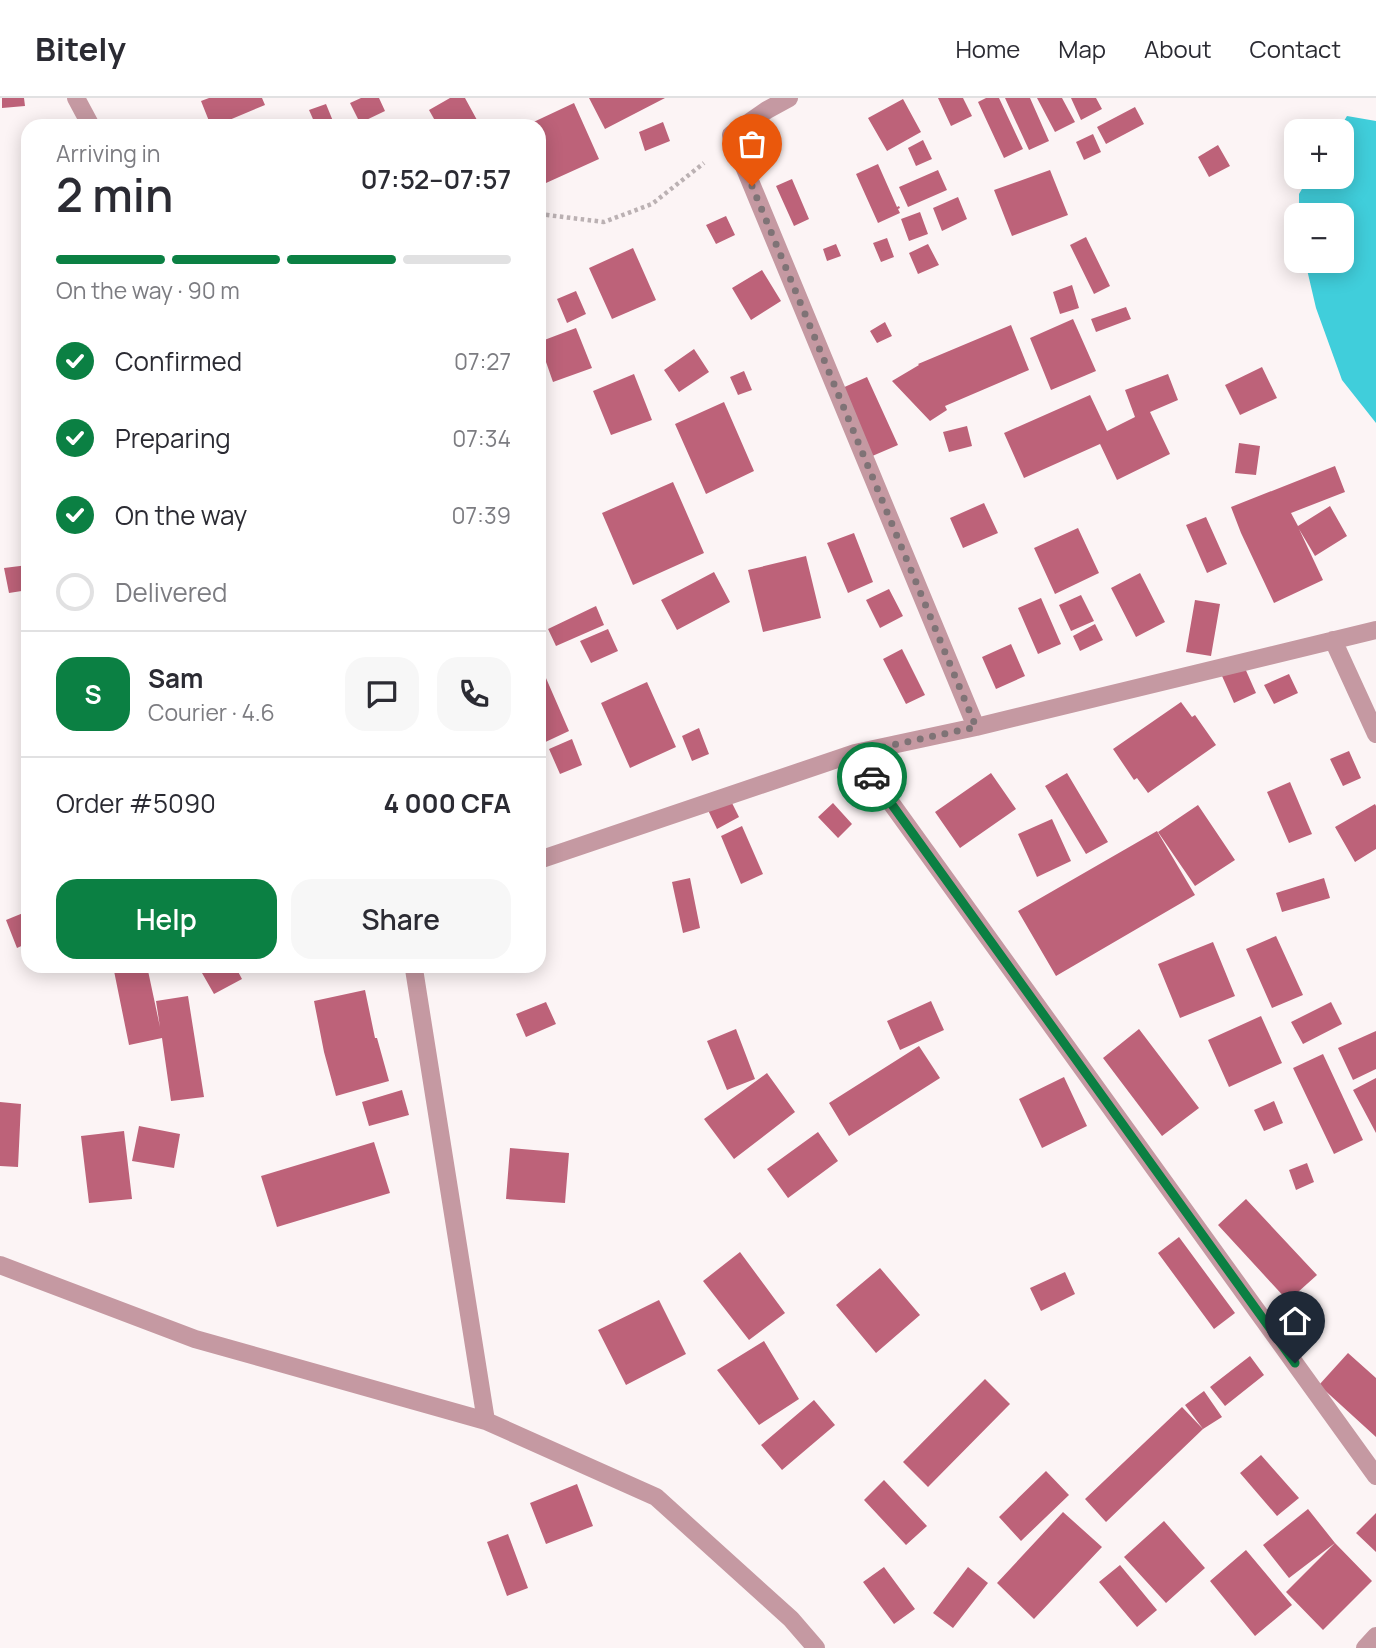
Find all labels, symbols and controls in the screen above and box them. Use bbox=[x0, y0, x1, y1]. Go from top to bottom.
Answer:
text: Bitely bbox=[35, 26, 126, 71]
text: Home bbox=[955, 32, 1020, 65]
text: Map bbox=[1058, 32, 1106, 65]
text: About bbox=[1144, 32, 1212, 65]
text: Contact bbox=[1250, 32, 1341, 65]
pin bbox=[722, 114, 782, 186]
map controls bbox=[1284, 119, 1354, 273]
button: + bbox=[1284, 119, 1354, 189]
icon: bag bbox=[733, 125, 771, 163]
text: Arriving in bbox=[56, 137, 161, 169]
text: 07:52–07:57 bbox=[361, 161, 511, 197]
text: 2 min bbox=[56, 163, 173, 226]
button: − bbox=[1284, 203, 1354, 273]
text: On the way · 90 m bbox=[56, 274, 240, 306]
icon: check bbox=[56, 342, 94, 380]
text: Confirmed bbox=[115, 343, 242, 379]
text: 07:27 bbox=[454, 345, 511, 377]
icon: check bbox=[56, 419, 94, 457]
text: Preparing bbox=[115, 420, 231, 456]
text: 07:34 bbox=[452, 422, 511, 454]
icon: check bbox=[56, 496, 94, 534]
text: On the way bbox=[115, 497, 247, 533]
text: 07:39 bbox=[452, 499, 511, 531]
text: Delivered bbox=[115, 574, 227, 610]
button: chat bbox=[345, 657, 419, 731]
button: phone bbox=[437, 657, 511, 731]
text: Sam bbox=[148, 660, 203, 696]
text: S bbox=[84, 676, 102, 712]
text: Courier · 4.6 bbox=[148, 696, 275, 728]
courier bbox=[837, 742, 907, 812]
icon: car bbox=[853, 758, 891, 796]
text: Order #5090 bbox=[56, 785, 216, 821]
text: 4 000 CFA bbox=[383, 785, 511, 821]
button: Help bbox=[56, 879, 277, 959]
button: Share bbox=[291, 879, 511, 959]
pin bbox=[1265, 1291, 1325, 1363]
icon: home bbox=[1276, 1302, 1314, 1340]

